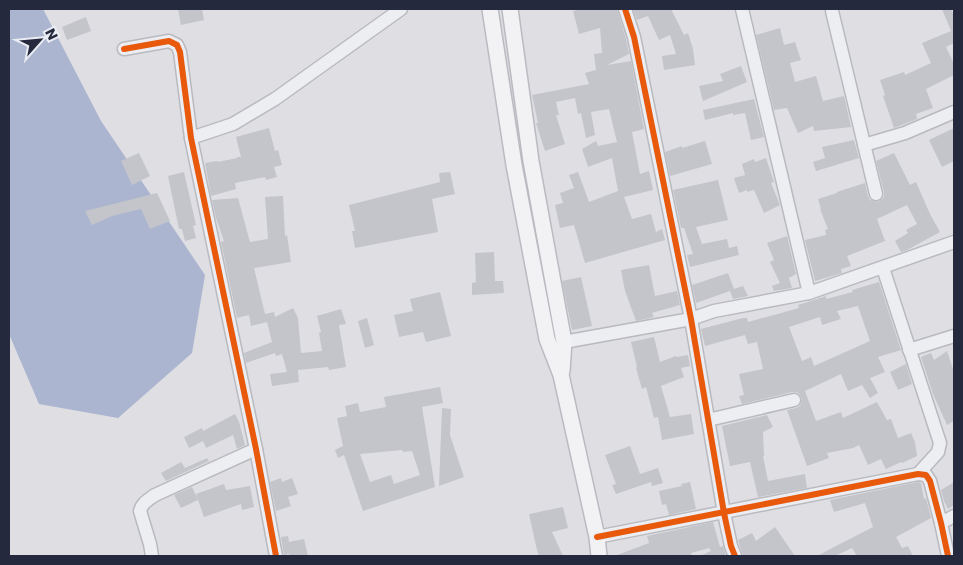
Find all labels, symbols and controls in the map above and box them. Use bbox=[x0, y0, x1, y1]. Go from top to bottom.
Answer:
north arrow bbox=[15, 15, 65, 65]
text: N bbox=[40, 25, 63, 43]

